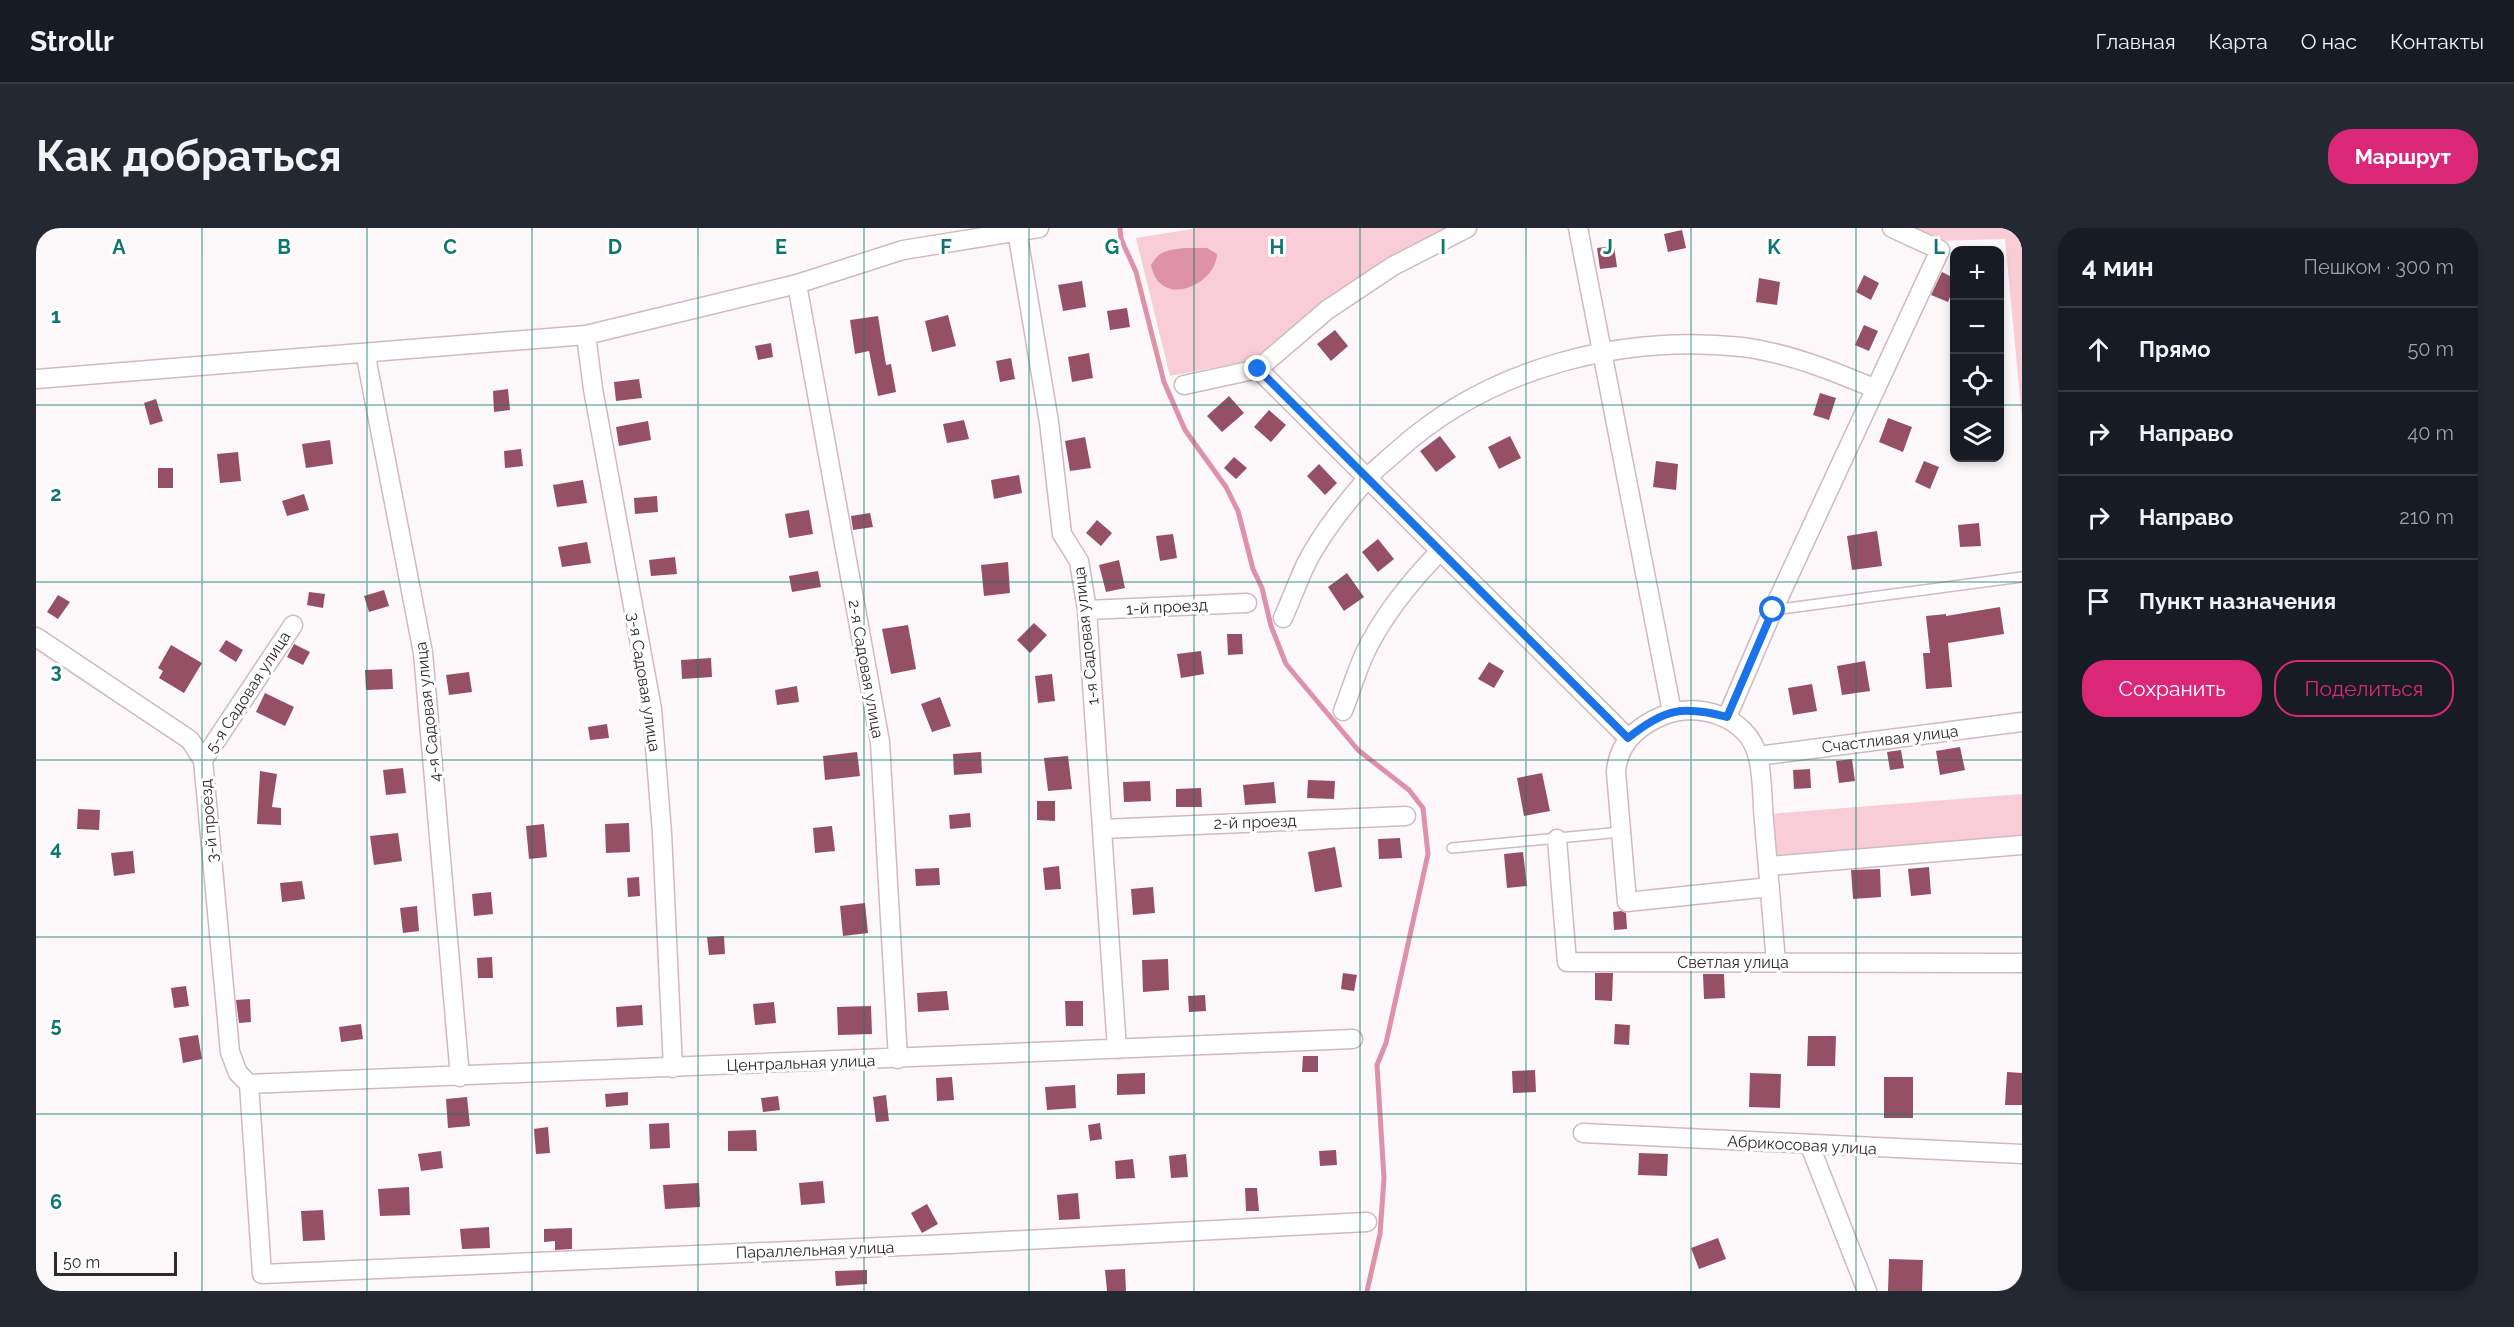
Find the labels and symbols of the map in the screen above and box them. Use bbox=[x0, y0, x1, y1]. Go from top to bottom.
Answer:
text: A bbox=[112, 235, 126, 259]
text: B bbox=[277, 235, 291, 259]
text: C bbox=[443, 235, 457, 259]
text: D bbox=[608, 235, 622, 259]
text: E bbox=[775, 235, 787, 259]
text: F bbox=[940, 235, 952, 259]
text: G bbox=[1105, 235, 1119, 259]
text: H bbox=[1270, 235, 1284, 259]
text: I bbox=[1440, 235, 1446, 259]
text: J bbox=[1603, 235, 1613, 259]
text: K bbox=[1767, 235, 1781, 259]
text: L bbox=[1933, 235, 1945, 259]
text: 1 bbox=[51, 304, 61, 328]
route end bbox=[1244, 355, 1270, 381]
text: 2 bbox=[50, 482, 62, 506]
street label: 1-я Садовая улица bbox=[1069, 566, 1103, 706]
street label: 1-й проезд bbox=[1126, 595, 1208, 619]
route start bbox=[1759, 596, 1785, 622]
street label: 2-я Садовая улица bbox=[844, 598, 888, 740]
street label: 3-я Садовая улица bbox=[624, 611, 664, 753]
street label: 5-я Садовая улица bbox=[202, 628, 294, 756]
street label: 4-я Садовая улица bbox=[411, 641, 445, 783]
text: 3 bbox=[50, 659, 62, 683]
street label: Счастливая улица bbox=[1821, 721, 1959, 757]
street label: 3-й проезд bbox=[196, 779, 222, 863]
street label: 2-й проезд bbox=[1213, 811, 1297, 833]
text: 4 bbox=[50, 836, 62, 860]
street label: Светлая улица bbox=[1677, 953, 1789, 972]
text: 5 bbox=[50, 1013, 62, 1037]
street label: Центральная улица bbox=[726, 1051, 876, 1075]
street label: Абрикосовая улица bbox=[1727, 1132, 1877, 1158]
text: 6 bbox=[50, 1190, 62, 1214]
street label: Параллельная улица bbox=[735, 1238, 895, 1262]
scale bar bbox=[54, 1249, 177, 1276]

